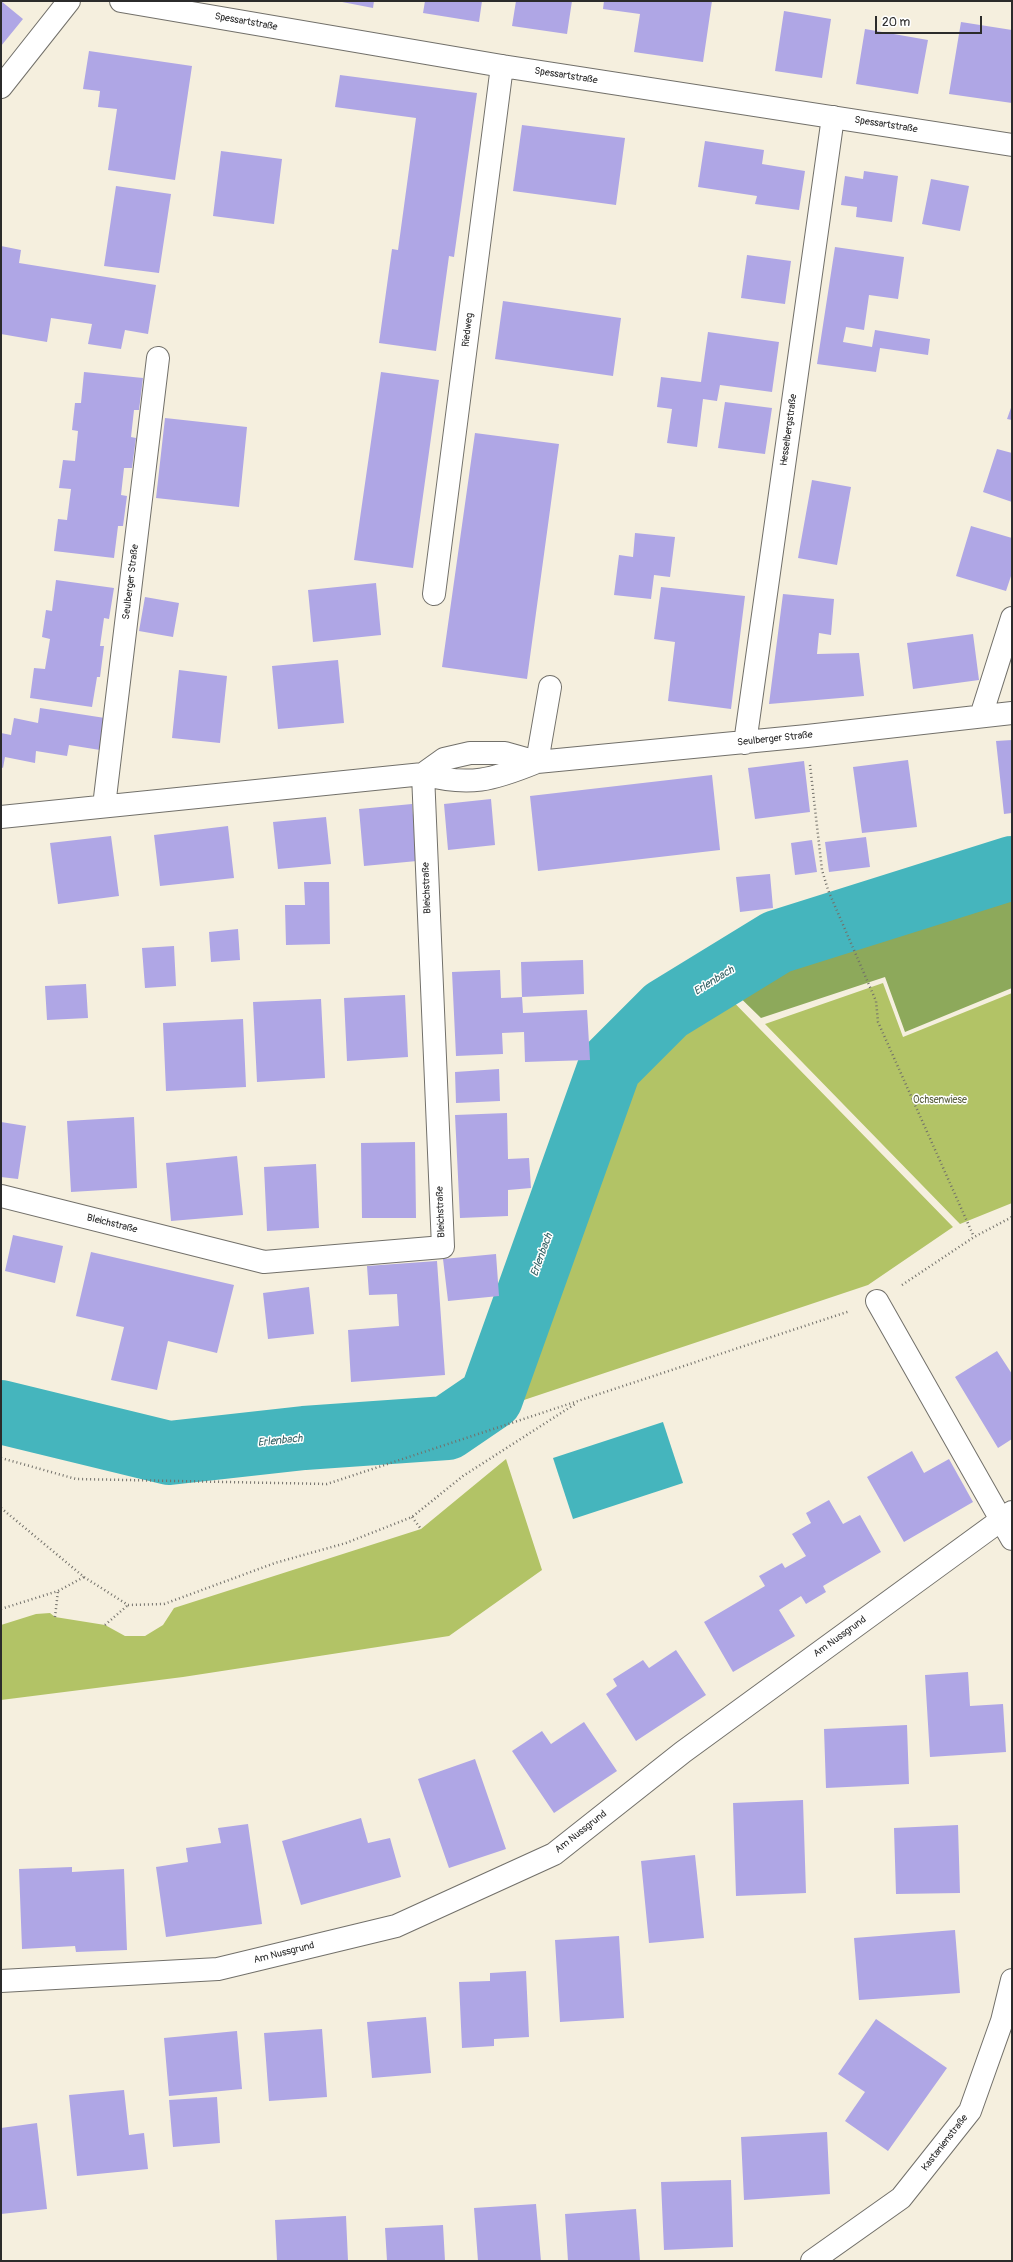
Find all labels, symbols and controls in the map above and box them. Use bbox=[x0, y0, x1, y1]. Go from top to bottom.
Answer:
scale bar bbox=[877, 8, 984, 34]
street label: Spessartstraße bbox=[214, 11, 278, 33]
text: 20 m bbox=[882, 15, 910, 30]
street label: Spessartstraße bbox=[534, 65, 598, 87]
street label: Spessartstraße bbox=[854, 114, 918, 136]
street label: Riedweg bbox=[460, 312, 476, 348]
street label: Hesselbergstraße bbox=[778, 393, 800, 467]
street label: Seulberger Straße bbox=[120, 544, 142, 620]
street label: Seulberger Straße bbox=[737, 729, 813, 749]
street label: Bleichstraße bbox=[420, 862, 434, 914]
water label: Erlenbach bbox=[691, 963, 737, 999]
park label: Ochsenwiese bbox=[913, 1094, 967, 1106]
street label: Bleichstraße bbox=[434, 1186, 448, 1238]
street label: Bleichstraße bbox=[86, 1212, 138, 1236]
water label: Erlenbach bbox=[528, 1232, 556, 1278]
water label: Erlenbach bbox=[257, 1432, 303, 1450]
street label: Am Nussgrund bbox=[811, 1614, 869, 1660]
street label: Am Nussgrund bbox=[553, 1808, 609, 1856]
street label: Am Nussgrund bbox=[252, 1940, 316, 1966]
street label: Kastanienstraße bbox=[919, 2112, 971, 2174]

